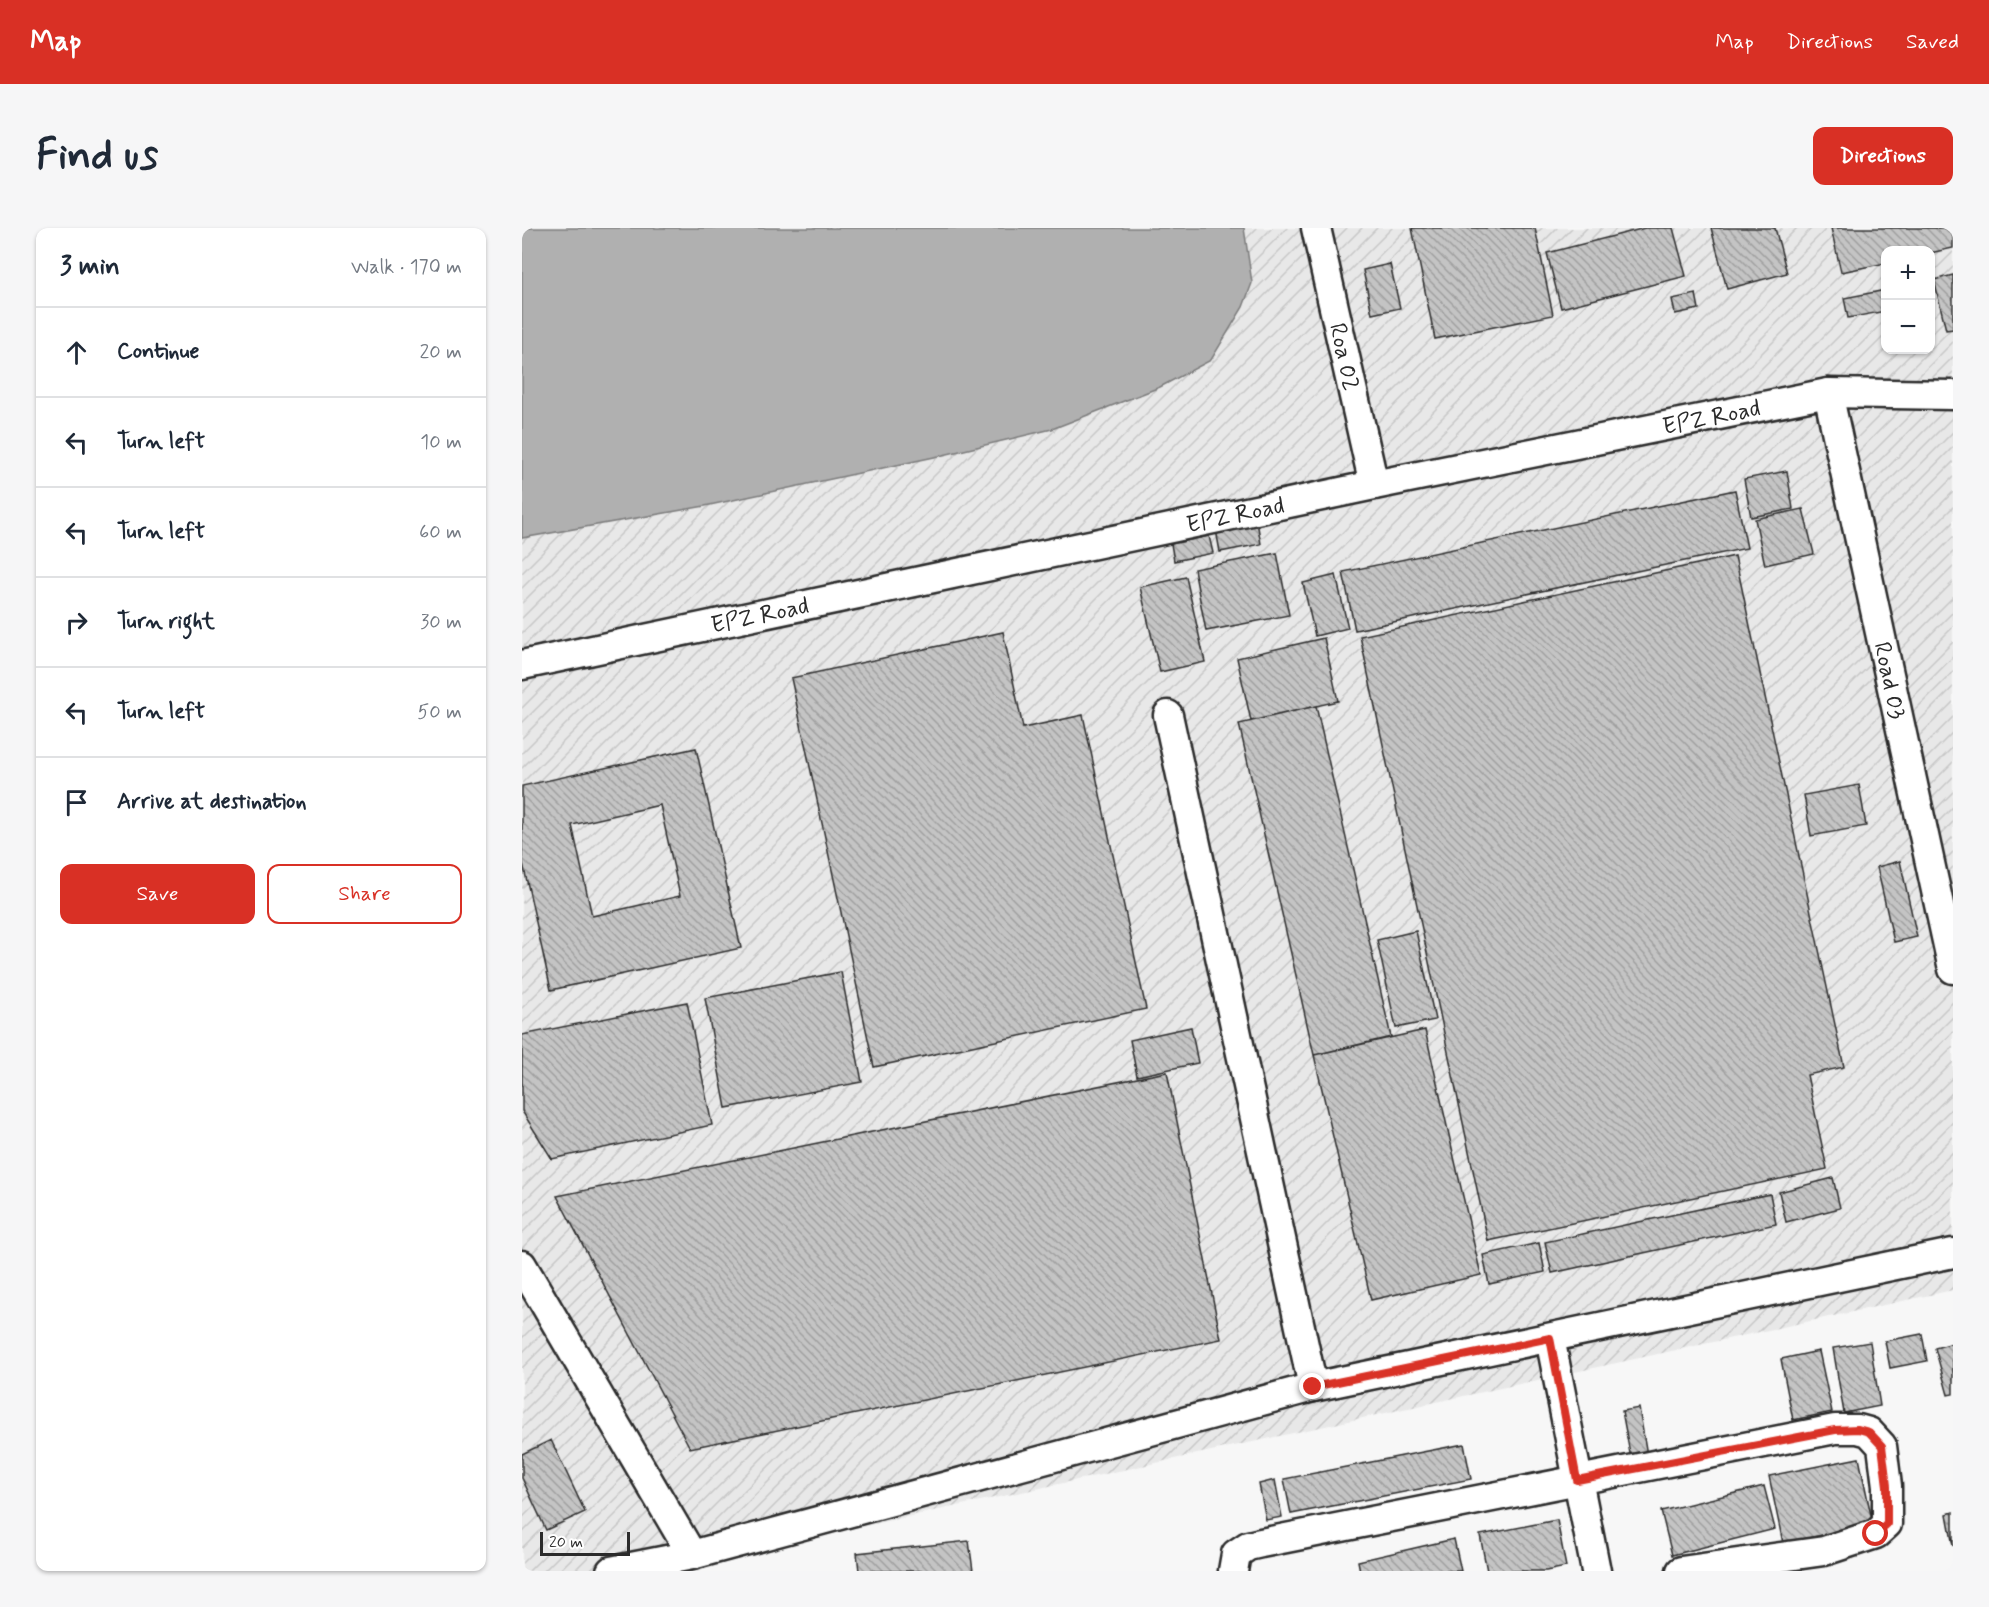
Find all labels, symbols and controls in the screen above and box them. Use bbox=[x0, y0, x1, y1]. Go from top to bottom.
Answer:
text: Map bbox=[30, 24, 81, 61]
text: Map bbox=[1715, 28, 1754, 56]
text: Directions bbox=[1787, 28, 1873, 56]
text: Saved bbox=[1906, 28, 1959, 56]
button: Directions bbox=[1813, 127, 1953, 185]
text: Find us bbox=[36, 129, 158, 184]
map controls bbox=[1881, 246, 1935, 354]
button: + bbox=[1881, 246, 1935, 300]
text: 3 min bbox=[60, 250, 120, 284]
text: Walk · 170 m bbox=[351, 254, 462, 281]
button: − bbox=[1881, 300, 1935, 354]
street label: Roa 02 bbox=[1321, 320, 1366, 394]
icon: ahead bbox=[60, 336, 93, 369]
text: Continue bbox=[117, 338, 199, 366]
text: 20 m bbox=[419, 339, 462, 366]
street label: EPZ Road bbox=[1660, 393, 1763, 443]
icon: left bbox=[60, 426, 93, 459]
text: Turn left bbox=[117, 428, 205, 456]
text: 10 m bbox=[420, 429, 462, 456]
street label: EPZ Road bbox=[1184, 490, 1287, 541]
icon: left bbox=[60, 516, 93, 549]
text: Turn left bbox=[117, 518, 205, 546]
text: 60 m bbox=[419, 519, 462, 546]
street label: EPZ Road bbox=[708, 591, 812, 642]
icon: right bbox=[60, 606, 93, 639]
text: Turn right bbox=[117, 608, 215, 636]
text: 30 m bbox=[420, 609, 462, 636]
street label: Road 03 bbox=[1865, 639, 1912, 722]
icon: left bbox=[60, 696, 93, 729]
text: Turn left bbox=[117, 698, 205, 726]
text: 50 m bbox=[417, 699, 462, 726]
icon: arrive bbox=[60, 786, 93, 819]
text: Arrive at destination bbox=[117, 788, 307, 816]
button: Save bbox=[60, 864, 255, 924]
button: Share bbox=[267, 864, 462, 924]
route end bbox=[1299, 1373, 1325, 1399]
route start bbox=[1862, 1520, 1888, 1546]
scale bar bbox=[540, 1529, 630, 1556]
text: 20 m bbox=[549, 1532, 583, 1553]

